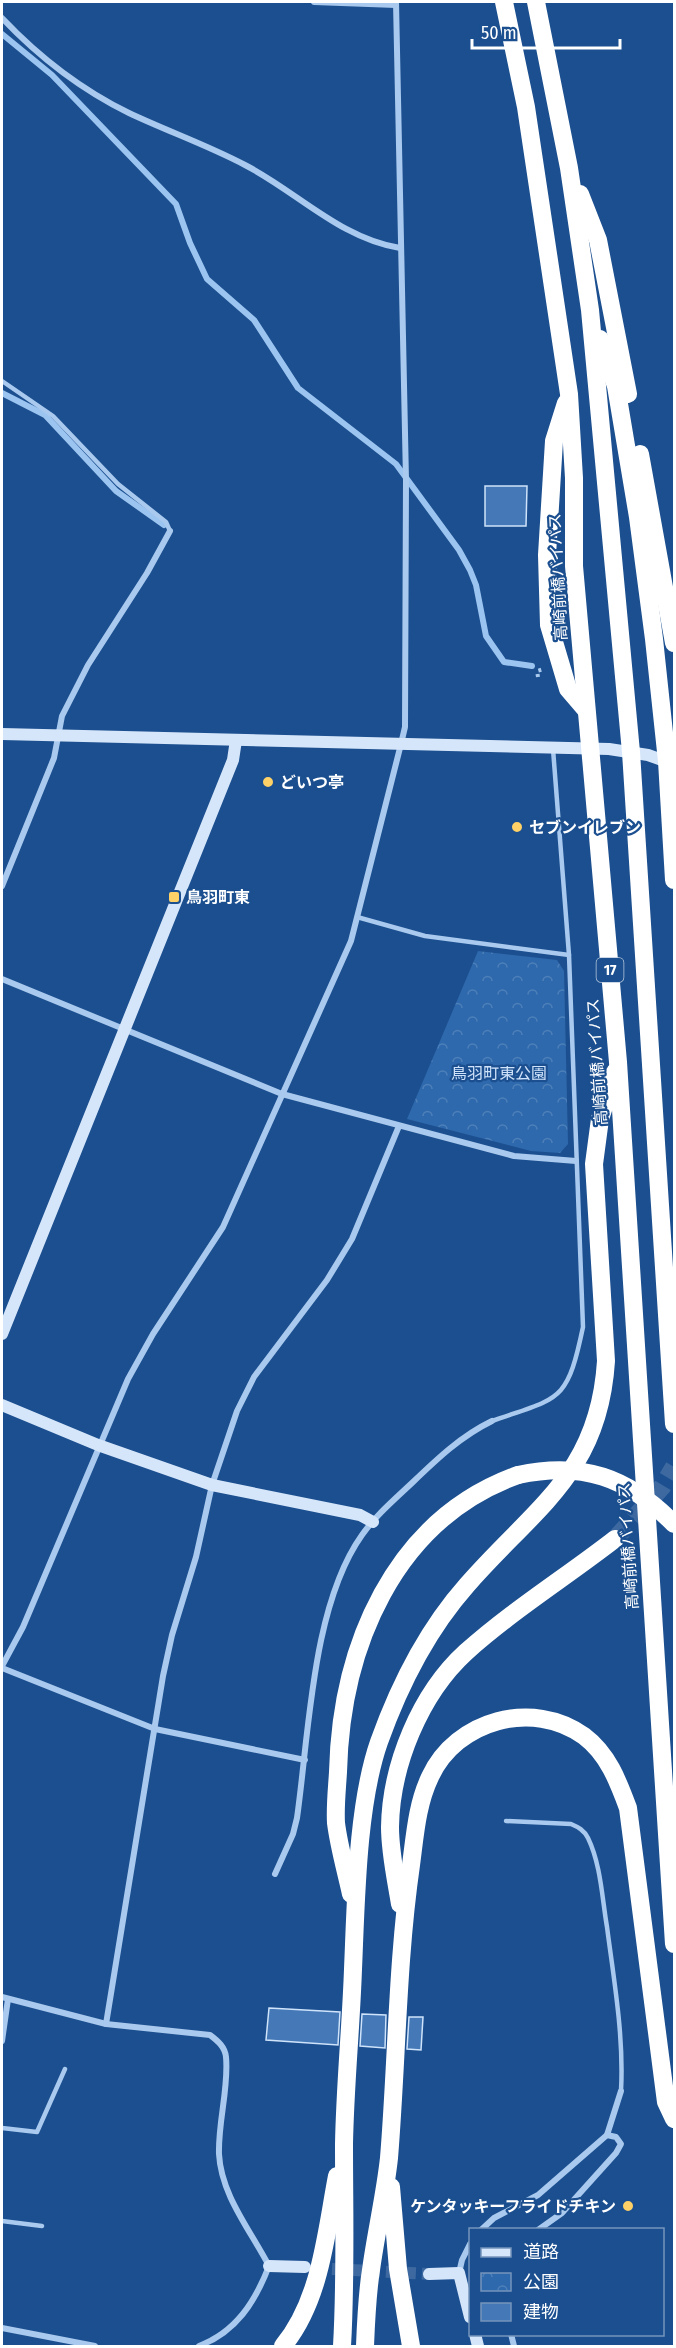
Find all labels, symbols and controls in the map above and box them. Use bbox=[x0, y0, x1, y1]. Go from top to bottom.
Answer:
scale bar bbox=[472, 12, 620, 50]
text: 50 m bbox=[481, 22, 517, 44]
street label: 高崎前橋バイパス bbox=[545, 513, 571, 641]
place label: どいつ亭 bbox=[280, 773, 344, 792]
marker: どいつ亭 bbox=[261, 775, 275, 789]
place label: セブンイレブン bbox=[529, 818, 641, 837]
marker: セブンイレブン bbox=[510, 820, 524, 834]
place label: 鳥羽町東 bbox=[186, 888, 250, 907]
marker: 鳥羽町東 bbox=[167, 890, 181, 904]
road number: 17 bbox=[596, 958, 624, 982]
street label: 高崎前橋バイパス bbox=[583, 998, 611, 1126]
park label: 鳥羽町東公園 bbox=[451, 1064, 547, 1083]
street label: 高崎前橋バイパス bbox=[614, 1482, 642, 1610]
place label: ケンタッキーフライドチキン bbox=[410, 2197, 616, 2216]
marker: ケンタッキーフライドチキン bbox=[621, 2199, 635, 2213]
legend bbox=[469, 2228, 664, 2336]
text: 道路 bbox=[523, 2241, 559, 2263]
text: 公園 bbox=[523, 2271, 559, 2293]
text: 建物 bbox=[523, 2301, 559, 2323]

